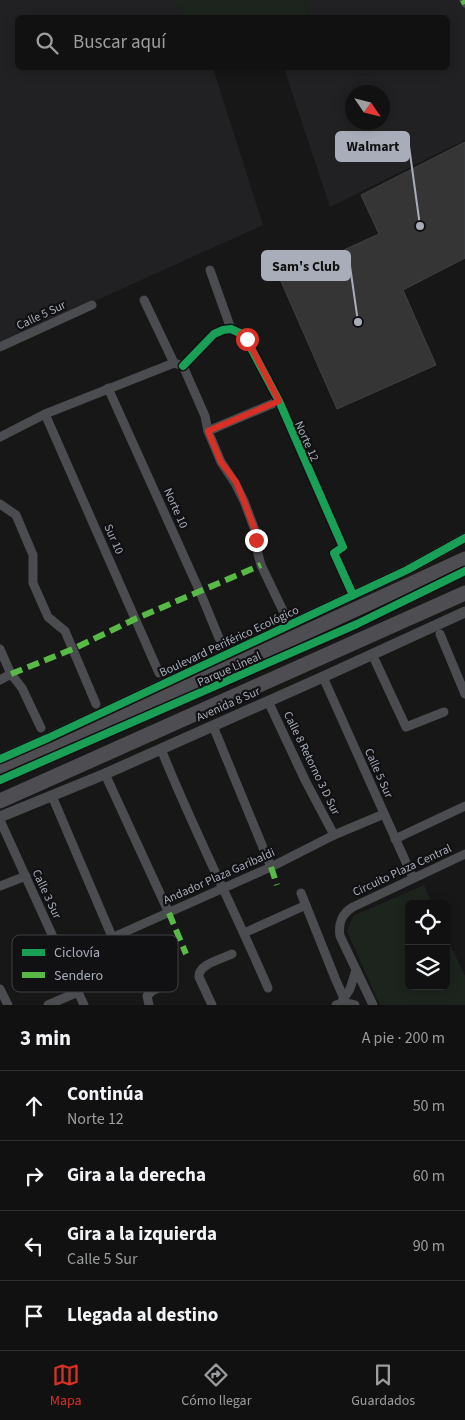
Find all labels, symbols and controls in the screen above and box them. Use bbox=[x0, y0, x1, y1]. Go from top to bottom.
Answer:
search box bbox=[15, 15, 450, 70]
icon: search bbox=[33, 29, 61, 57]
text: Buscar aquí bbox=[73, 29, 166, 56]
north arrow bbox=[345, 85, 390, 130]
callout: Walmart bbox=[336, 132, 409, 161]
text: Walmart bbox=[347, 137, 400, 157]
callout: Sam's Club bbox=[262, 251, 350, 280]
text: Sam's Club bbox=[272, 257, 340, 277]
street label: Calle 5 Sur bbox=[14, 296, 70, 334]
route start bbox=[236, 328, 259, 351]
street label: Norte 12 bbox=[290, 418, 323, 464]
street label: Norte 10 bbox=[159, 485, 192, 531]
street label: Sur 10 bbox=[99, 521, 128, 557]
route end bbox=[245, 529, 268, 552]
street label: Boulevard Periférico Ecológico bbox=[157, 602, 302, 681]
street label: Parque Lineal bbox=[195, 648, 264, 691]
street label: Avenida 8 Sur bbox=[194, 683, 263, 726]
street label: Calle 8 Retorno 3 D Sur bbox=[279, 708, 344, 819]
street label: Calle 5 Sur bbox=[360, 746, 397, 802]
street label: Circuito Plaza Central bbox=[350, 840, 454, 901]
street label: Andador Plaza Garibaldi bbox=[161, 844, 278, 909]
street label: Calle 3 Sur bbox=[28, 867, 66, 923]
map controls bbox=[405, 900, 450, 990]
button: locate bbox=[405, 900, 450, 945]
legend bbox=[12, 935, 178, 992]
text: Ciclovía bbox=[54, 943, 100, 963]
button: layers bbox=[405, 945, 450, 990]
text: Sendero bbox=[54, 966, 103, 986]
text: 3 min bbox=[20, 1023, 71, 1053]
text: A pie · 200 m bbox=[362, 1027, 445, 1049]
text: Continúa bbox=[67, 1081, 144, 1108]
icon: ahead bbox=[20, 1092, 48, 1120]
text: 50 m bbox=[413, 1095, 445, 1117]
text: Norte 12 bbox=[67, 1108, 124, 1130]
icon: right bbox=[20, 1162, 48, 1190]
text: Gira a la derecha bbox=[67, 1162, 206, 1189]
text: 60 m bbox=[413, 1165, 445, 1187]
text: Gira a la izquierda bbox=[67, 1221, 217, 1248]
icon: left bbox=[20, 1232, 48, 1260]
text: 90 m bbox=[413, 1235, 445, 1257]
text: Calle 5 Sur bbox=[67, 1248, 137, 1270]
icon: arrive bbox=[20, 1302, 48, 1330]
text: Llegada al destino bbox=[67, 1302, 218, 1329]
tab: Mapa bbox=[50, 1361, 82, 1411]
tab: Cómo llegar bbox=[181, 1361, 252, 1411]
tab: Guardados bbox=[351, 1361, 415, 1411]

